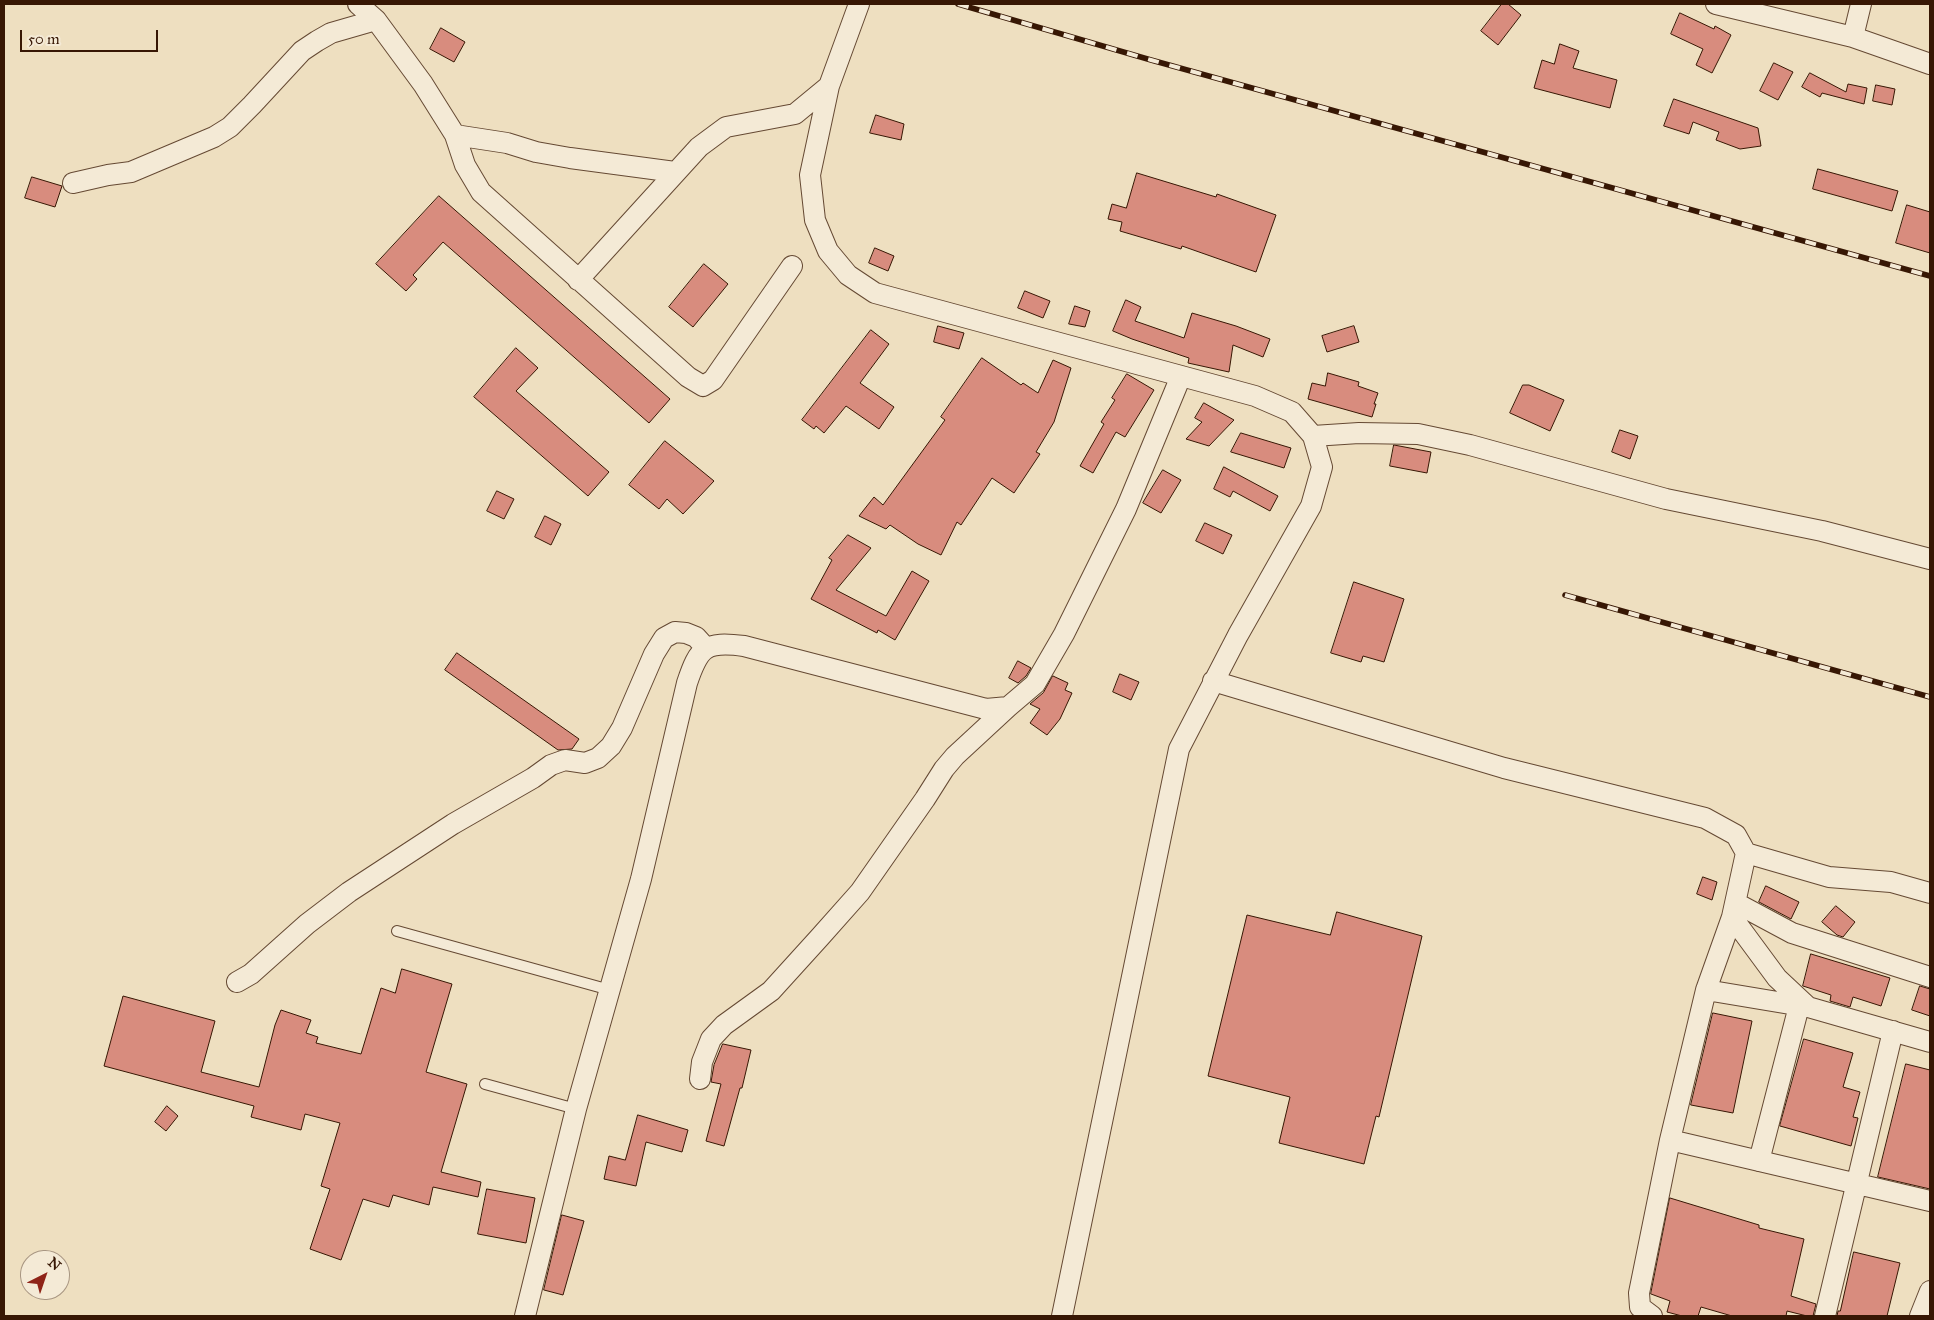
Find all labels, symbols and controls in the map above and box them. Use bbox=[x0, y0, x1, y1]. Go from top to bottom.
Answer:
scale bar bbox=[22, 20, 160, 52]
text: 50 m bbox=[28, 30, 60, 48]
north arrow bbox=[20, 1250, 70, 1300]
text: N bbox=[44, 1254, 65, 1274]

